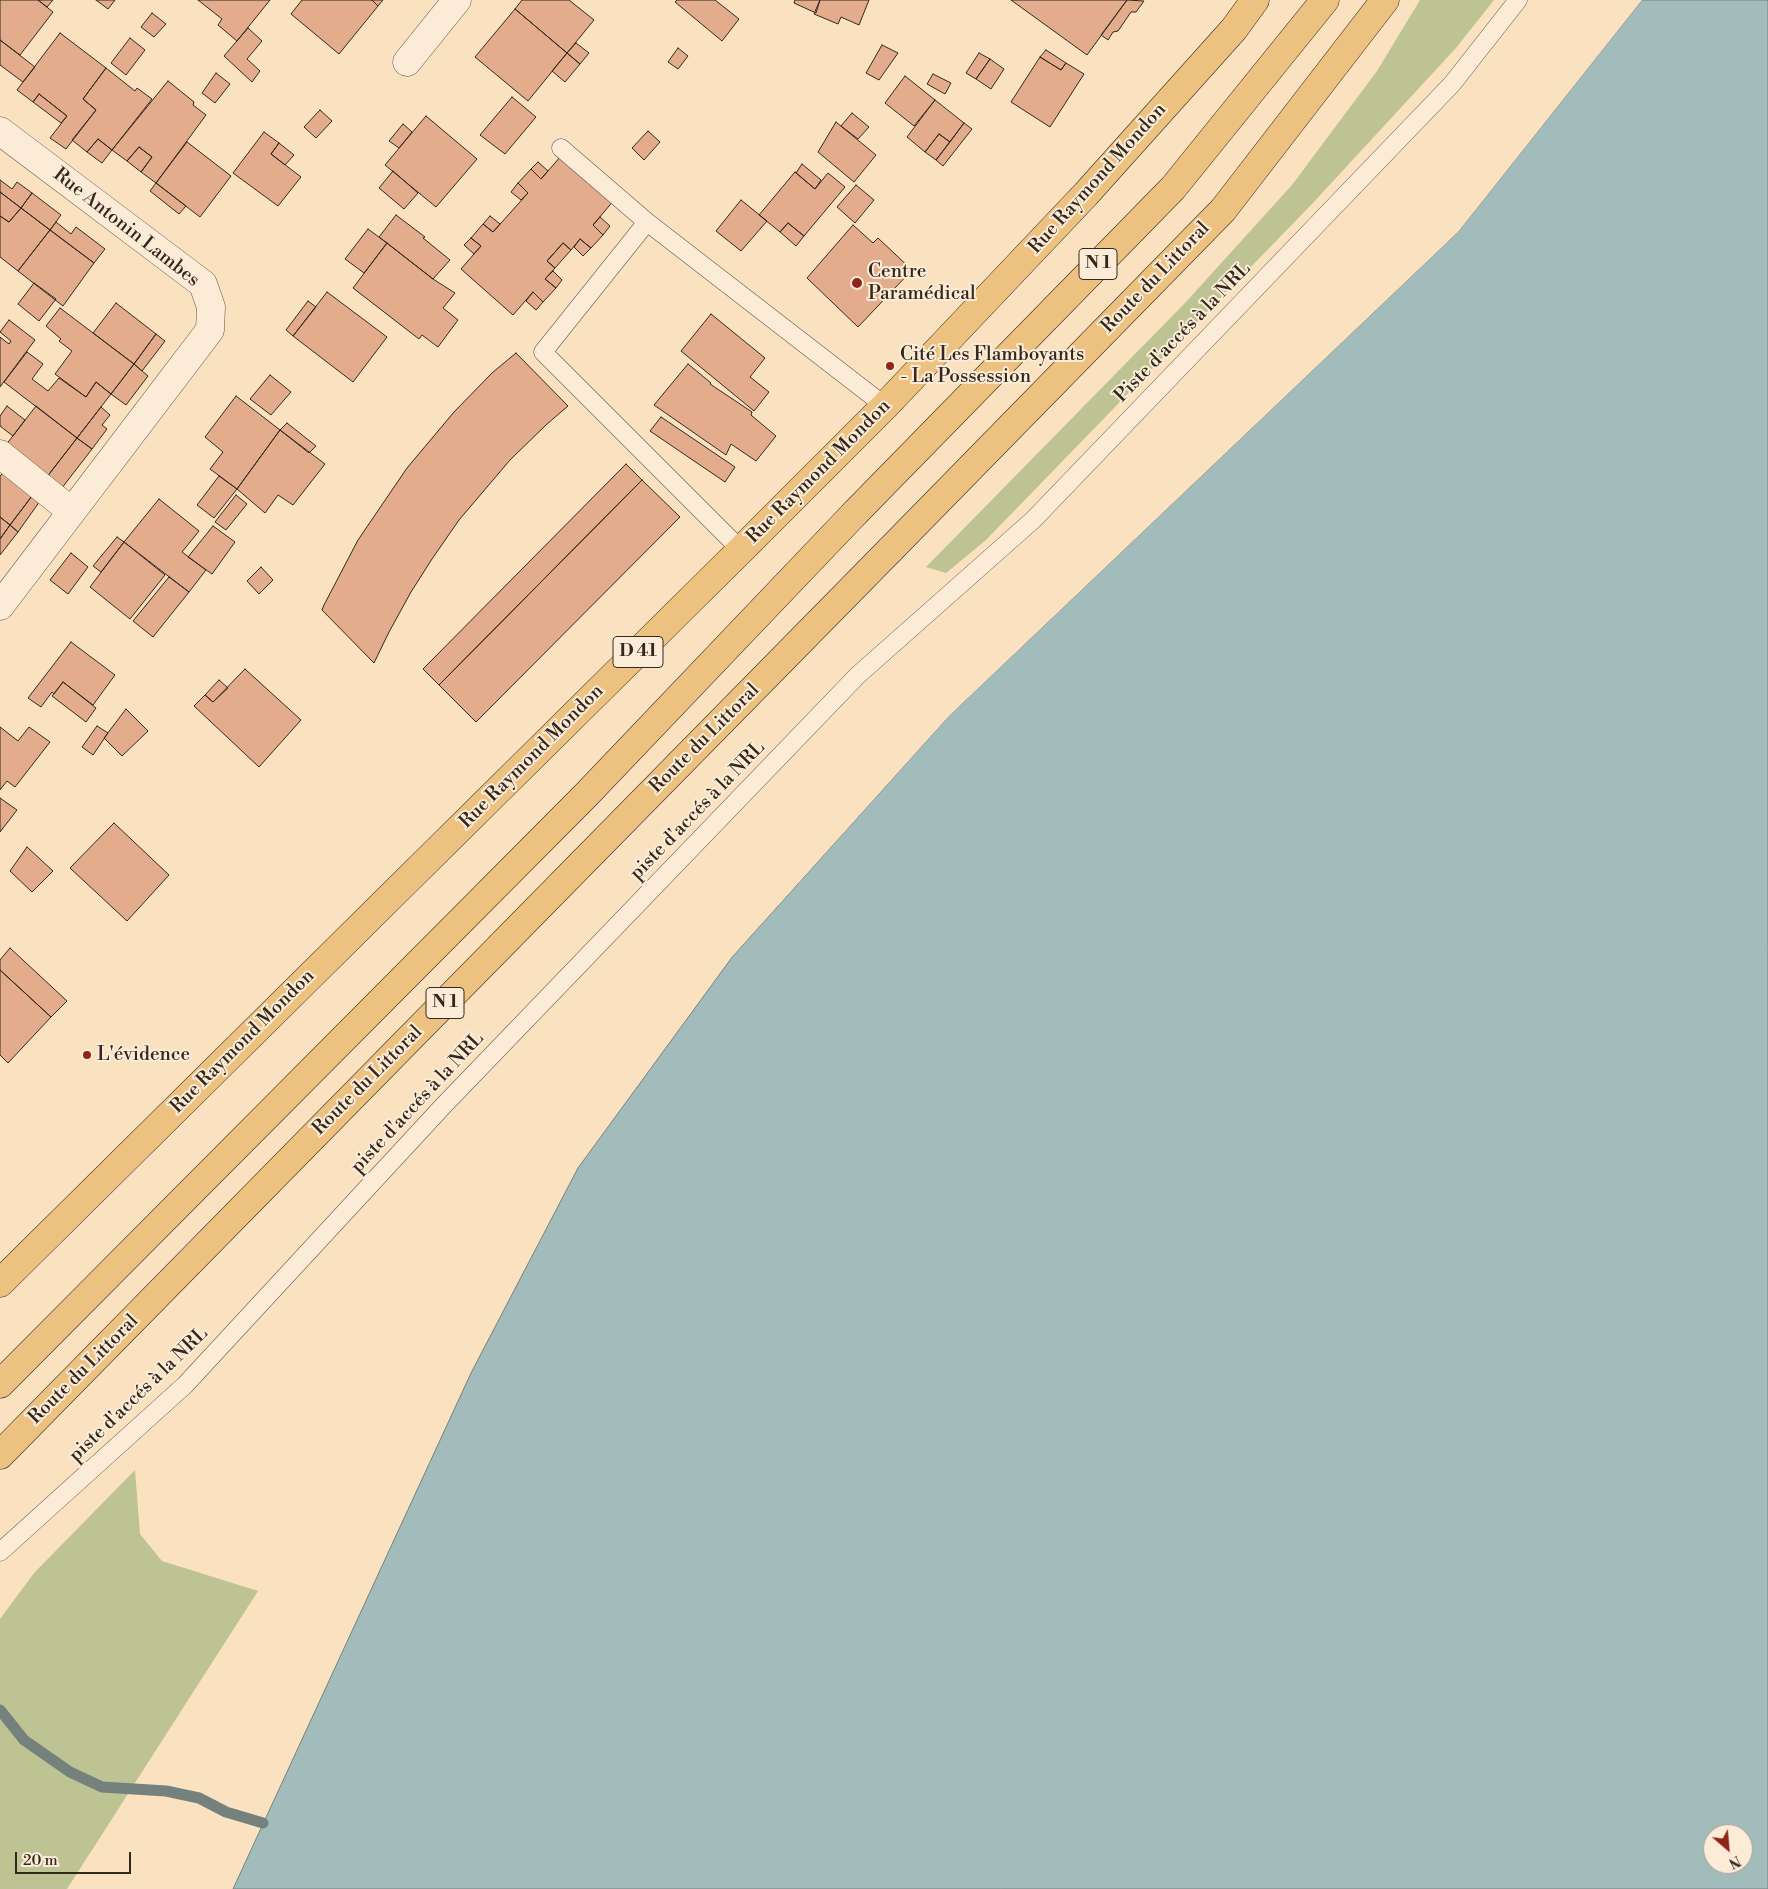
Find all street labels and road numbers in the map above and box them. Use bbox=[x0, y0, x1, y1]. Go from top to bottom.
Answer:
street label: Rue Raymond Mondon bbox=[1024, 99, 1172, 259]
street label: Rue Antonin Lambes bbox=[48, 164, 204, 292]
street label: Route du Littoral bbox=[1097, 218, 1215, 338]
road number: N 1 bbox=[1079, 248, 1117, 280]
street label: Piste d'accés à la NRL bbox=[1110, 258, 1256, 408]
street label: Rue Raymond Mondon bbox=[742, 395, 896, 549]
road number: D 41 bbox=[613, 636, 663, 668]
street label: Route du Littoral bbox=[645, 679, 765, 799]
street label: Rue Raymond Mondon bbox=[455, 680, 609, 834]
street label: piste d'accés à la NRL bbox=[626, 737, 770, 885]
street label: Rue Raymond Mondon bbox=[166, 965, 320, 1119]
road number: N 1 bbox=[426, 988, 464, 1018]
street label: Route du Littoral bbox=[308, 1021, 428, 1141]
street label: piste d'accés à la NRL bbox=[347, 1028, 489, 1178]
street label: Route du Littoral bbox=[24, 1310, 144, 1430]
street label: piste d'accés à la NRL bbox=[65, 1323, 213, 1467]

